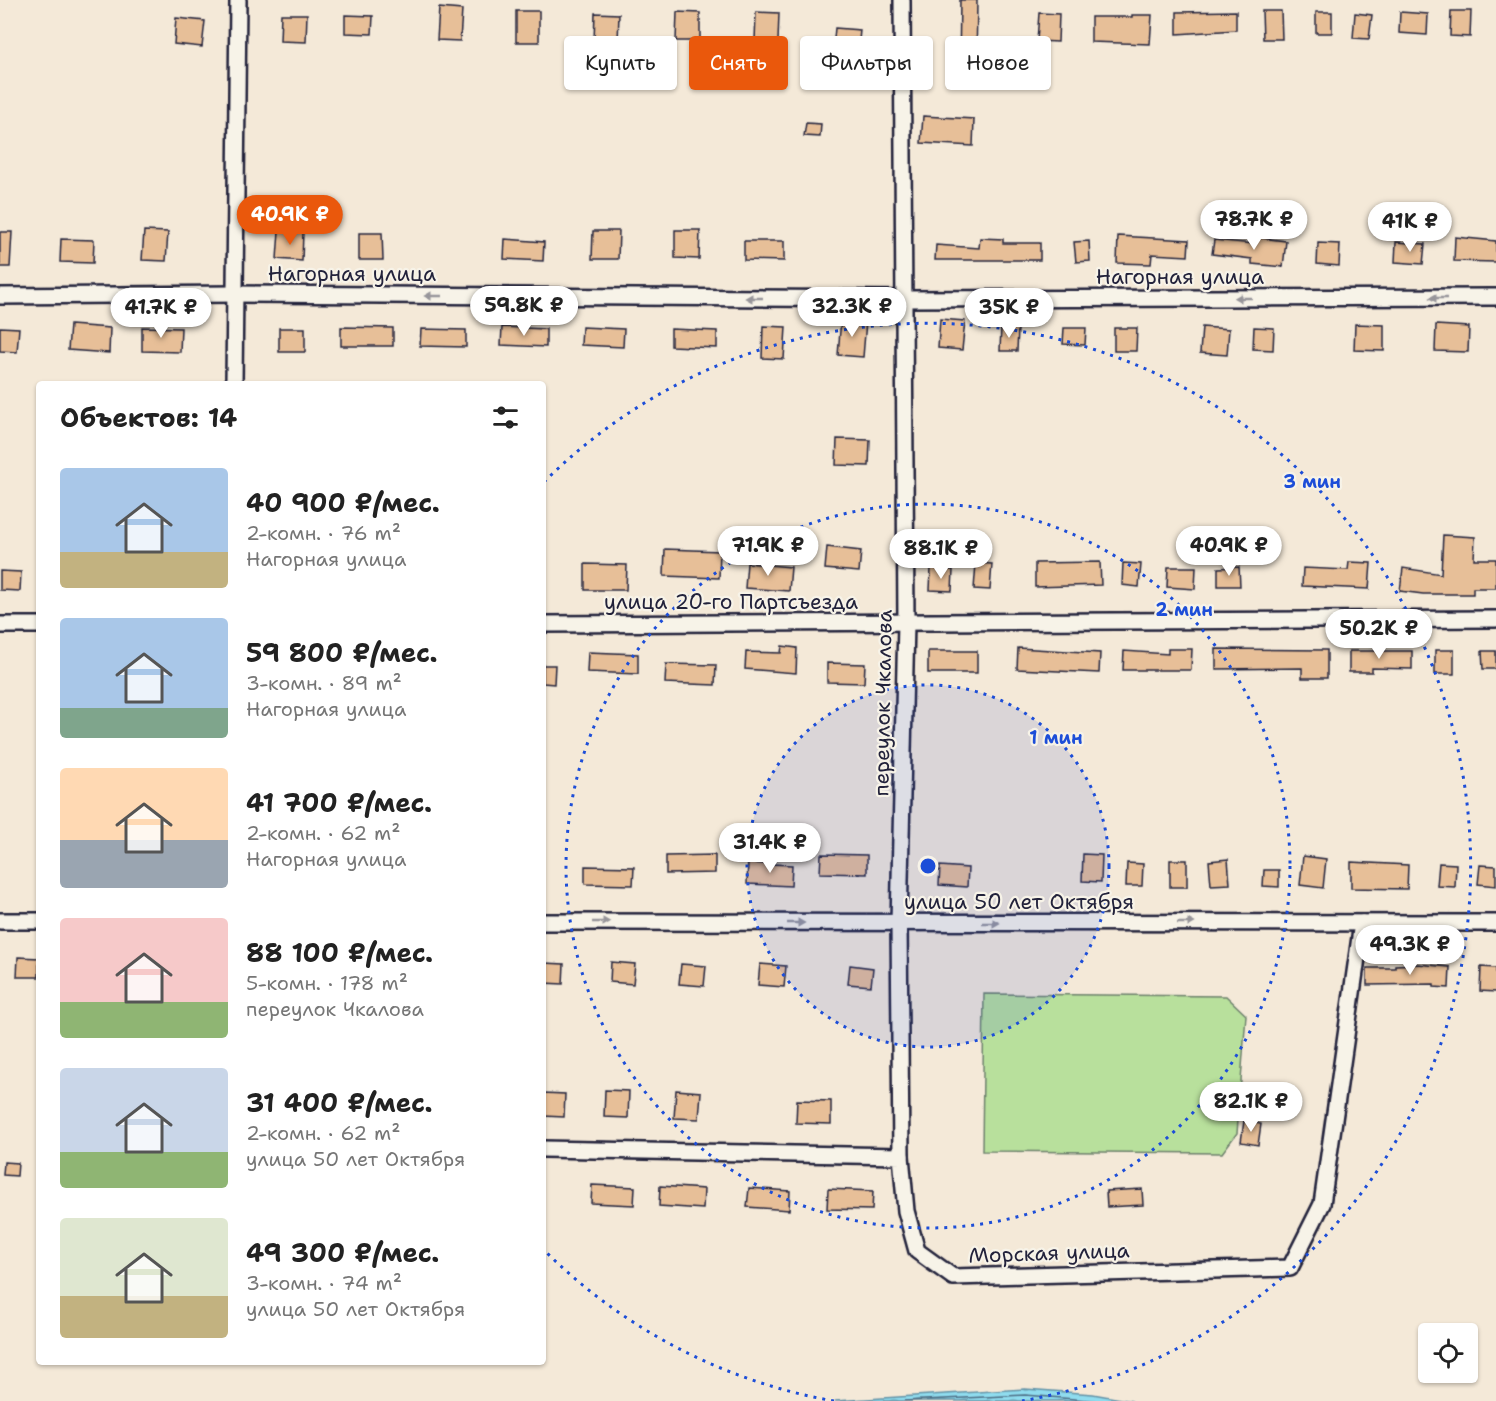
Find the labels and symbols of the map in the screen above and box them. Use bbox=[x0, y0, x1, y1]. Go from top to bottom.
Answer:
pin: 40.9K ₽ bbox=[235, 195, 345, 246]
pin: 78.7K ₽ bbox=[1199, 200, 1309, 251]
pin: 41K ₽ bbox=[1368, 202, 1452, 253]
street label: Нагорная улица bbox=[268, 260, 436, 288]
street label: Нагорная улица bbox=[1096, 263, 1264, 291]
pin: 59.8K ₽ bbox=[469, 286, 579, 337]
pin: 32.3K ₽ bbox=[797, 287, 907, 338]
pin: 41.7K ₽ bbox=[106, 288, 216, 339]
pin: 35K ₽ bbox=[967, 288, 1051, 339]
one-way arrow bbox=[423, 291, 442, 300]
one-way arrow bbox=[744, 293, 763, 303]
one-way arrow bbox=[1233, 293, 1252, 303]
one-way arrow bbox=[1428, 293, 1447, 303]
text: 3 мин bbox=[1283, 470, 1341, 494]
pin: 71.9K ₽ bbox=[713, 526, 823, 577]
pin: 40.9K ₽ bbox=[1174, 526, 1284, 577]
pin: 88.1K ₽ bbox=[886, 529, 996, 580]
street label: улица 20-го Партсъезда bbox=[604, 588, 858, 616]
text: 2 мин bbox=[1155, 598, 1213, 622]
street label: переулок Чкалова bbox=[867, 609, 899, 797]
pin: 50.2K ₽ bbox=[1324, 609, 1434, 660]
text: 1 мин bbox=[1029, 726, 1083, 750]
pin: 31.4K ₽ bbox=[715, 823, 825, 874]
centre of rings bbox=[918, 856, 938, 876]
street label: улица 50 лет Октября bbox=[904, 888, 1134, 916]
one-way arrow bbox=[592, 917, 611, 927]
one-way arrow bbox=[787, 918, 806, 928]
one-way arrow bbox=[982, 918, 1001, 928]
one-way arrow bbox=[1177, 918, 1196, 928]
pin: 49.3K ₽ bbox=[1355, 925, 1465, 976]
pin: 82.1K ₽ bbox=[1196, 1082, 1306, 1133]
street label: Морская улица bbox=[968, 1236, 1130, 1270]

